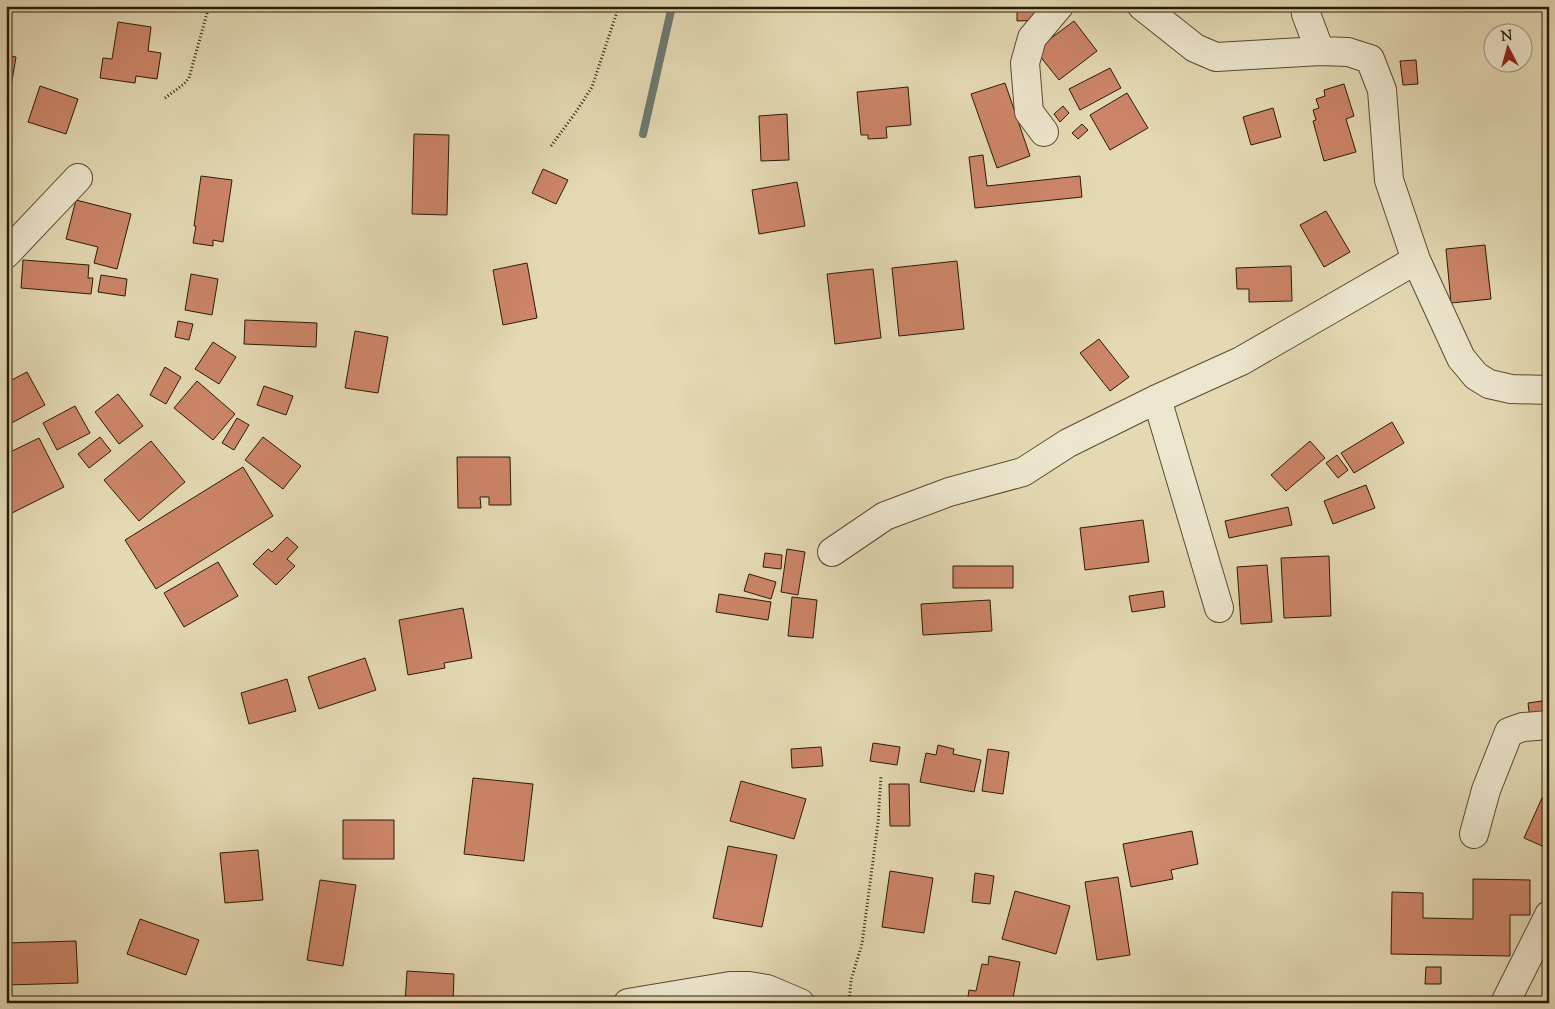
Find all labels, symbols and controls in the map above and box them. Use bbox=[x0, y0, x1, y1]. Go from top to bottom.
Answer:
north arrow bbox=[1482, 22, 1532, 72]
text: N bbox=[1500, 27, 1513, 48]

